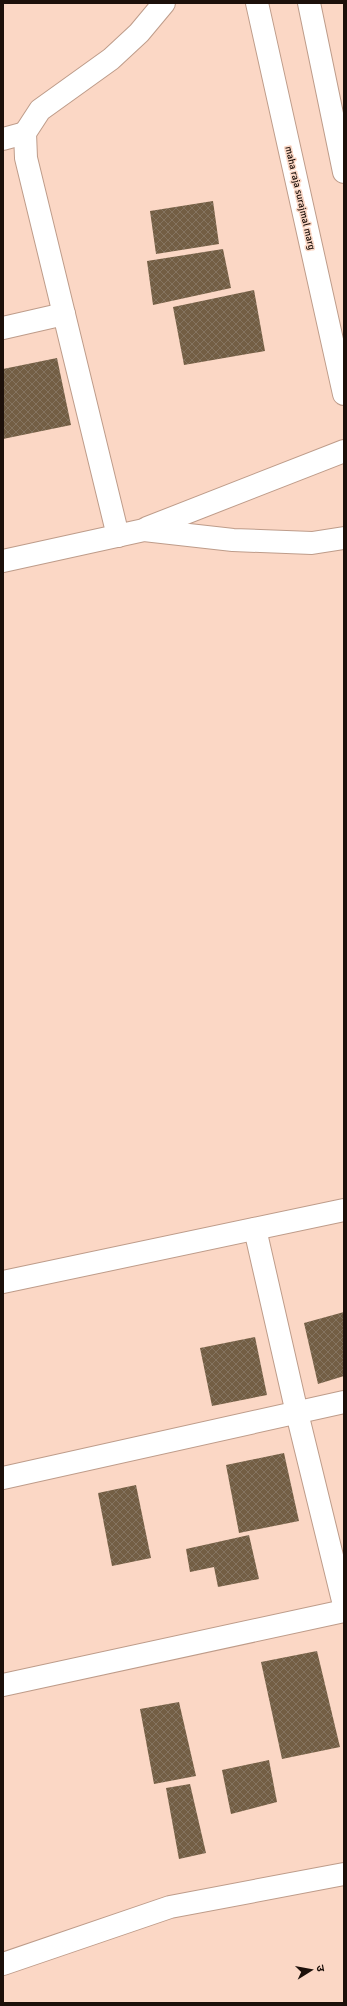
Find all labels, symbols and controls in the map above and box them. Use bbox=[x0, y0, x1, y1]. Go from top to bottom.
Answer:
street label: maha raja surajmal marg bbox=[282, 145, 318, 251]
north arrow bbox=[291, 1950, 331, 1990]
text: उ bbox=[313, 1964, 327, 1973]

